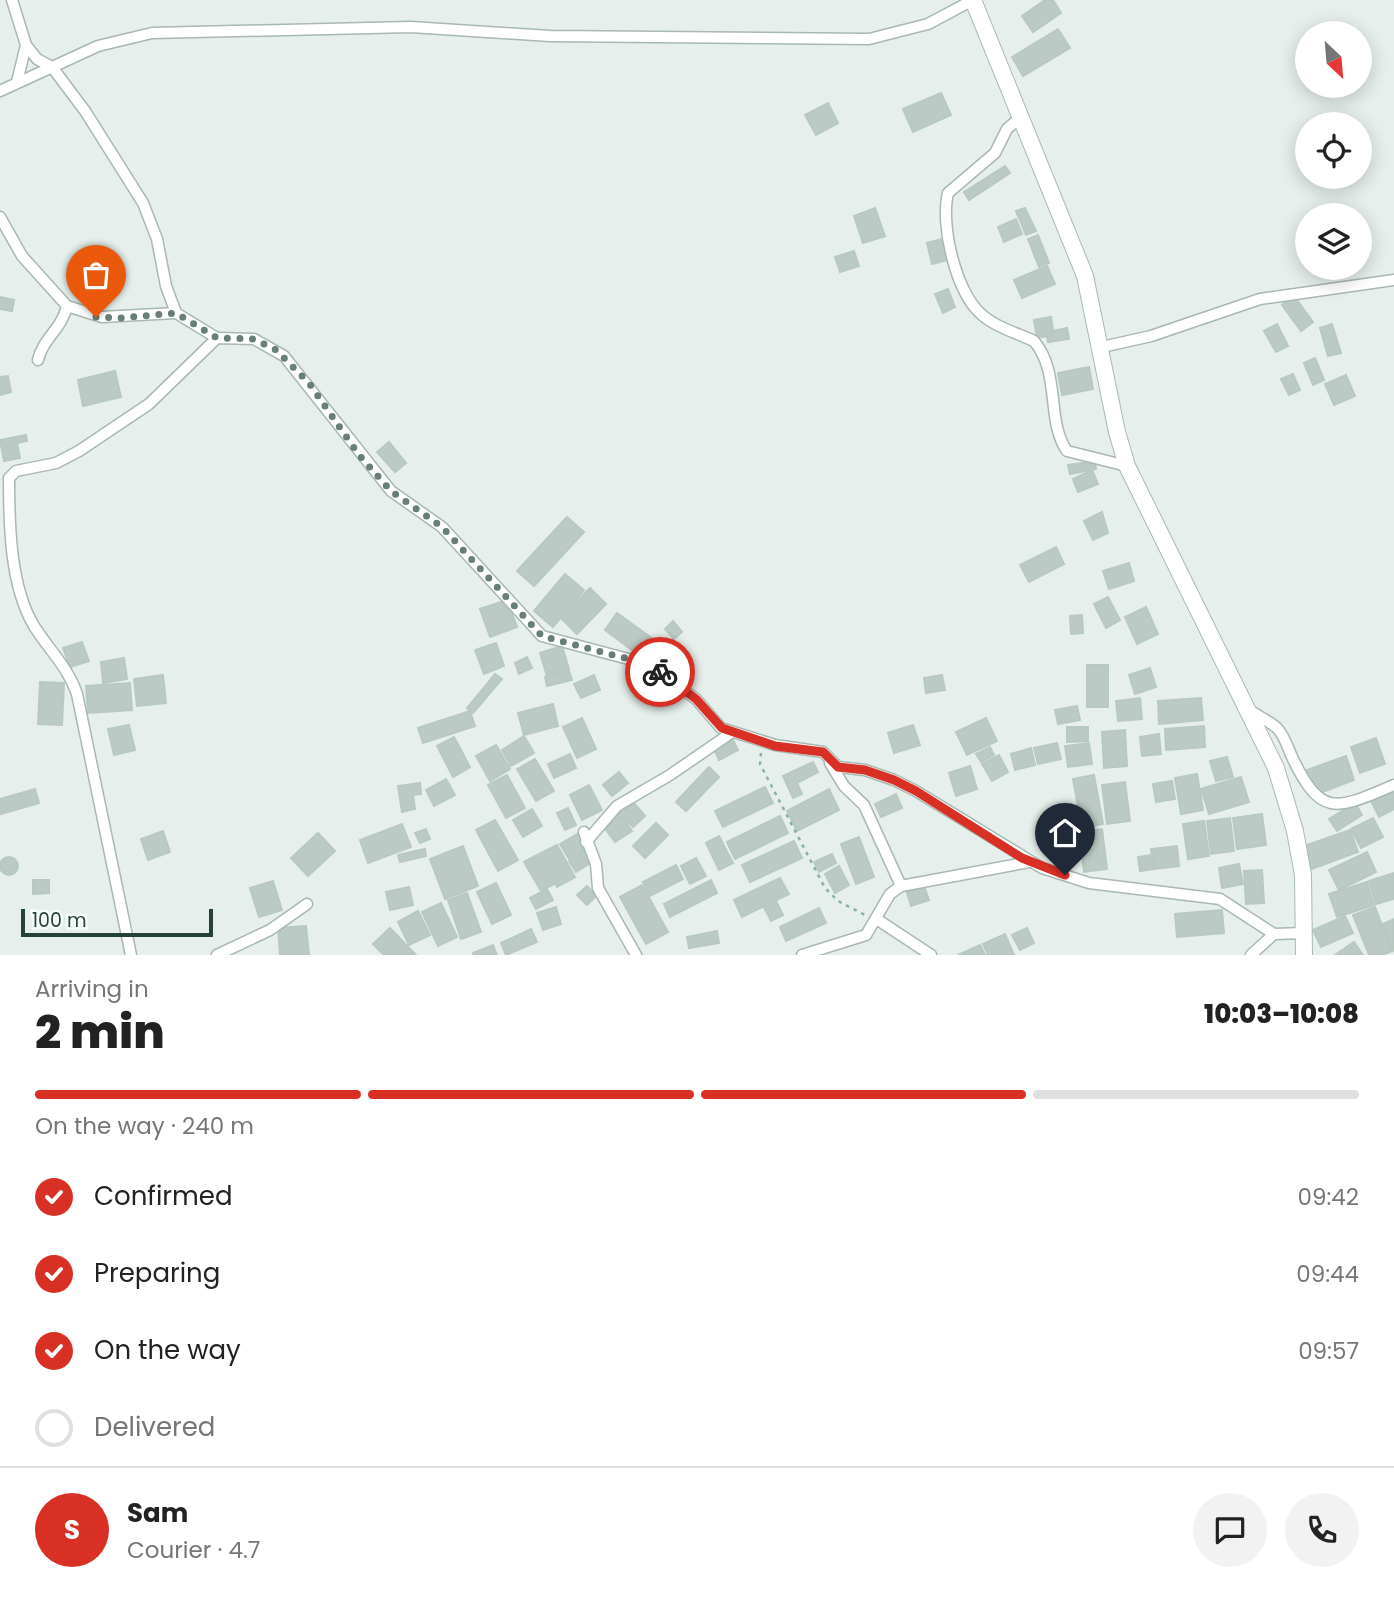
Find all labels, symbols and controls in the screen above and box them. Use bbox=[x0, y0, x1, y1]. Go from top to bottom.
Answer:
north arrow bbox=[1295, 21, 1372, 98]
map controls bbox=[1295, 21, 1372, 280]
button: locate bbox=[1295, 112, 1372, 189]
button: layers bbox=[1295, 203, 1372, 280]
pin bbox=[66, 245, 126, 317]
icon: bag bbox=[77, 256, 115, 294]
courier bbox=[625, 637, 695, 707]
icon: bike bbox=[641, 653, 679, 691]
pin bbox=[1035, 803, 1095, 875]
icon: home bbox=[1046, 814, 1084, 852]
scale bar bbox=[21, 906, 214, 938]
text: 100 m bbox=[32, 907, 87, 934]
text: Arriving in bbox=[35, 973, 149, 1005]
text: 10:03–10:08 bbox=[1204, 996, 1359, 1032]
text: 2 min bbox=[35, 1000, 165, 1064]
text: On the way · 240 m bbox=[35, 1110, 254, 1142]
icon: check bbox=[35, 1178, 73, 1216]
text: Confirmed bbox=[94, 1178, 232, 1214]
text: 09:42 bbox=[1297, 1181, 1359, 1213]
icon: check bbox=[35, 1255, 73, 1293]
text: Preparing bbox=[94, 1255, 220, 1291]
text: 09:44 bbox=[1296, 1258, 1359, 1290]
icon: check bbox=[35, 1332, 73, 1370]
text: On the way bbox=[94, 1332, 241, 1368]
text: 09:57 bbox=[1298, 1335, 1359, 1367]
text: Delivered bbox=[94, 1409, 215, 1445]
button: chat bbox=[1193, 1493, 1267, 1567]
button: phone bbox=[1285, 1493, 1359, 1567]
text: Sam bbox=[127, 1495, 188, 1531]
text: S bbox=[64, 1512, 80, 1548]
text: Courier · 4.7 bbox=[127, 1534, 260, 1566]

